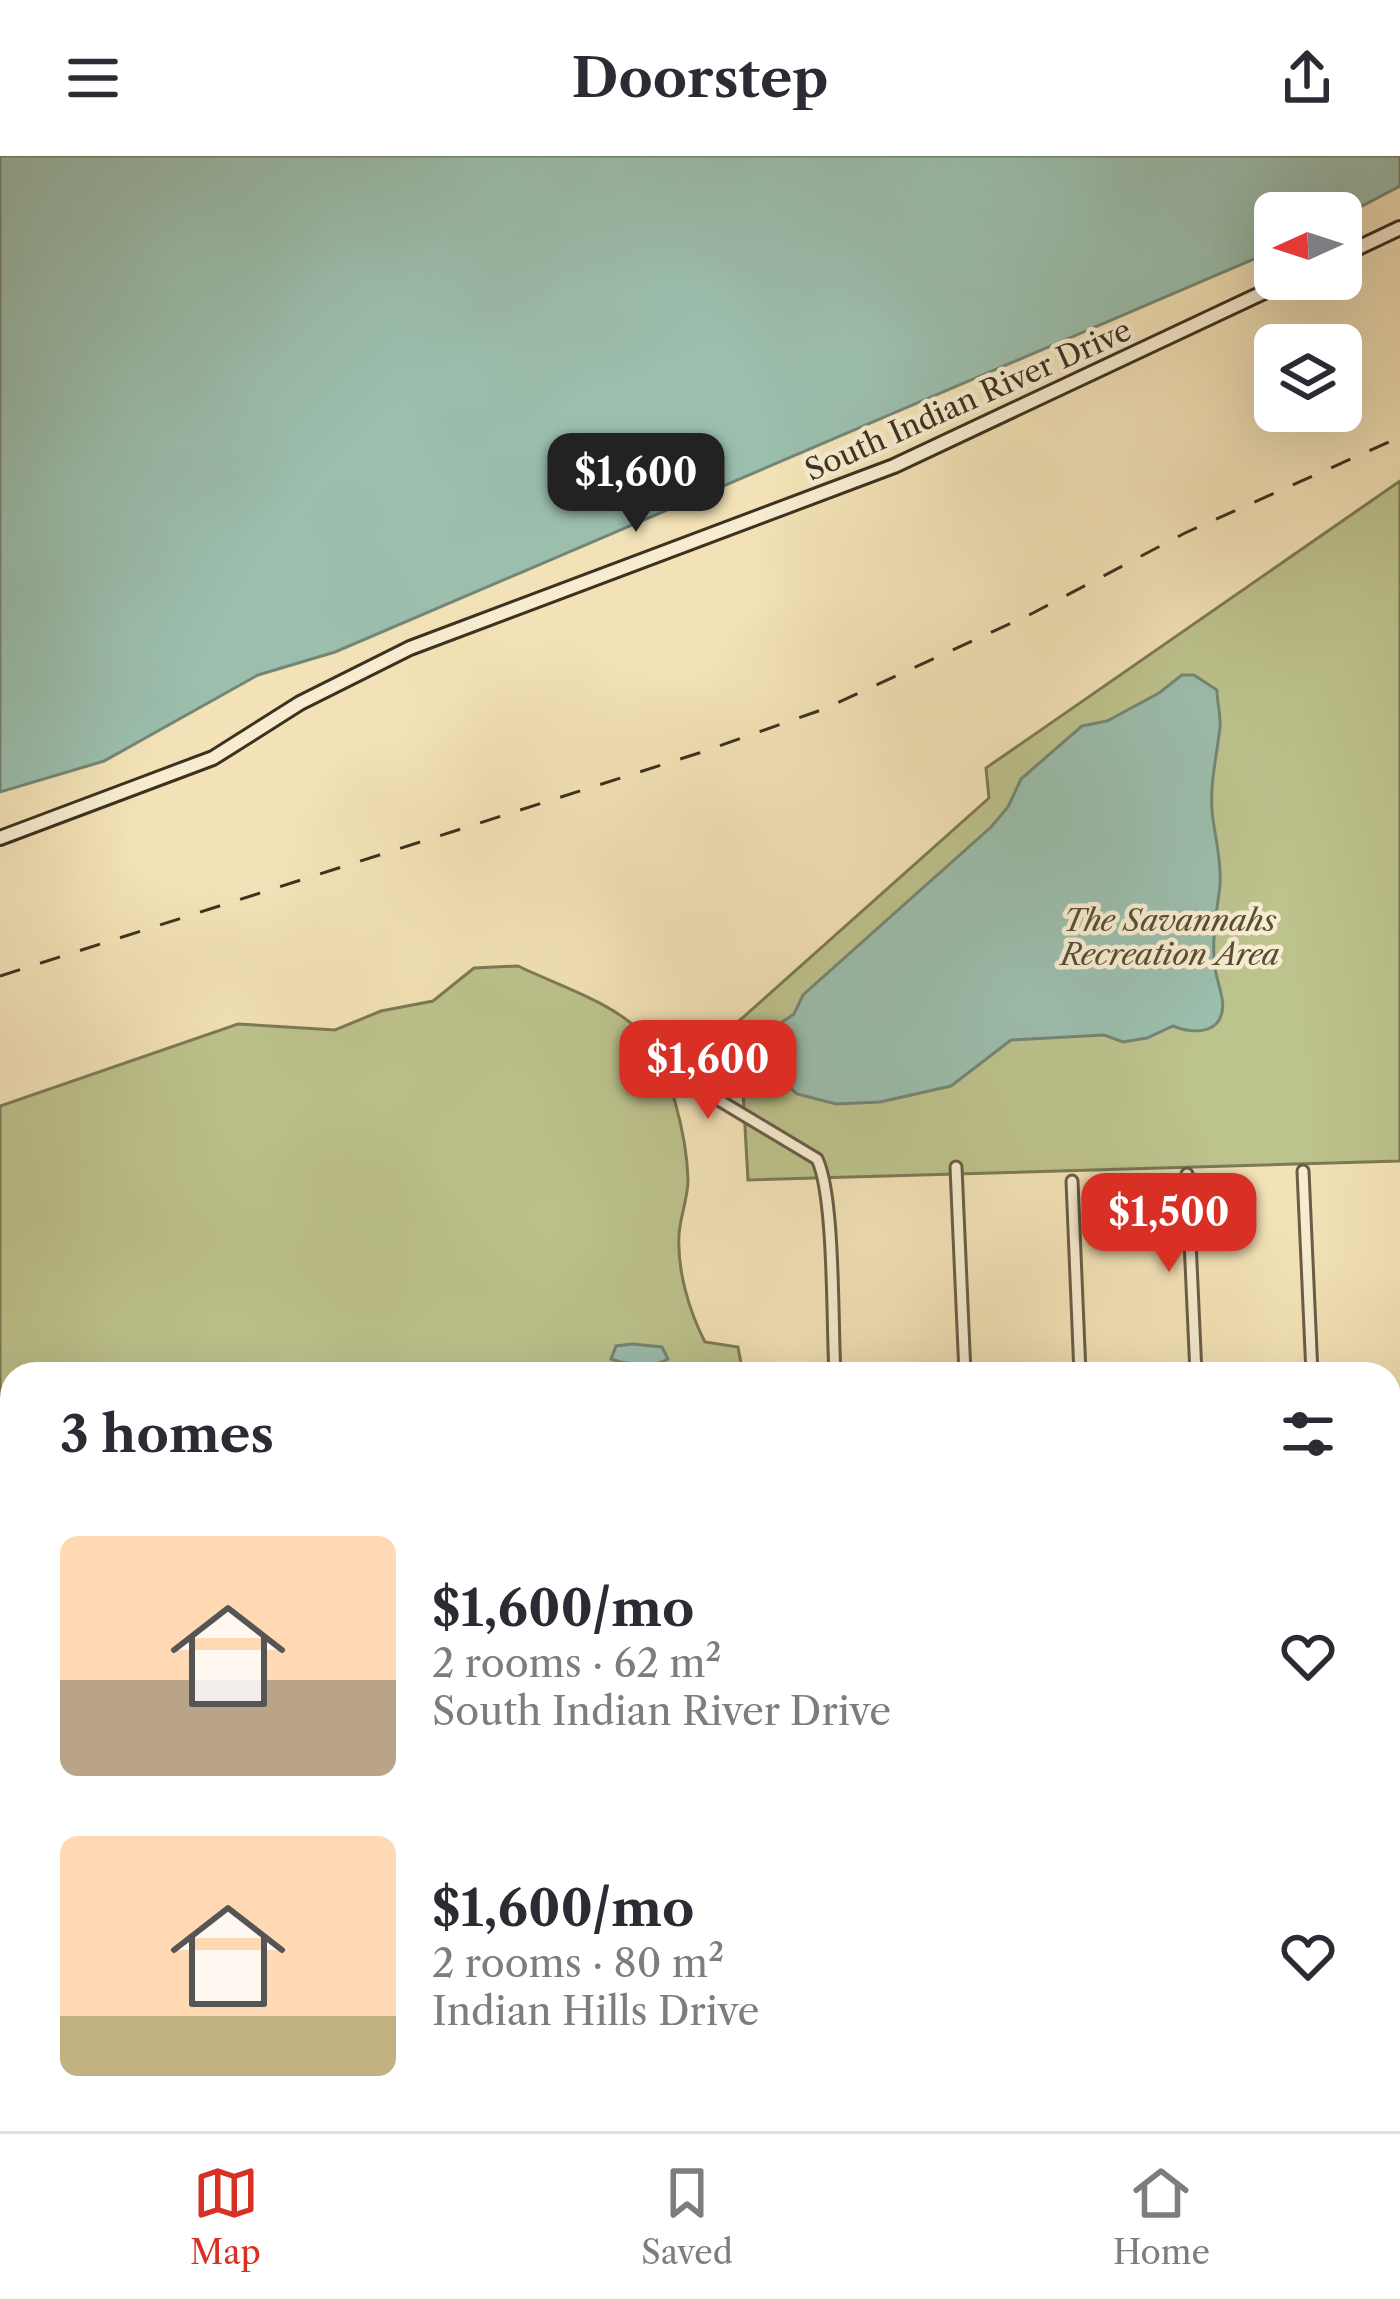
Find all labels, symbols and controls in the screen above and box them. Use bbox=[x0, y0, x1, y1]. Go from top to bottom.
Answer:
icon: menu bbox=[60, 45, 126, 111]
text: Doorstep bbox=[572, 45, 828, 111]
icon: share bbox=[1274, 45, 1340, 111]
north arrow bbox=[1254, 192, 1362, 300]
map controls bbox=[1254, 192, 1362, 432]
street label: South Indian River Drive bbox=[799, 311, 1137, 489]
button: layers bbox=[1254, 324, 1362, 432]
pin: $1,600 bbox=[538, 433, 734, 535]
text: $1,600 bbox=[574, 448, 698, 496]
park label: The Savannahs Recreation Area bbox=[1059, 902, 1279, 973]
pin: $1,600 bbox=[610, 1020, 806, 1122]
text: $1,600 bbox=[646, 1035, 770, 1083]
pin: $1,500 bbox=[1071, 1173, 1267, 1275]
text: $1,500 bbox=[1108, 1188, 1230, 1236]
icon: filters bbox=[1275, 1401, 1341, 1467]
text: 3 homes bbox=[60, 1403, 274, 1465]
text: $1,600/mo bbox=[432, 1577, 694, 1639]
icon: home bbox=[156, 1584, 300, 1728]
icon: heart bbox=[1275, 1623, 1341, 1689]
text: 2 rooms · 62 m² bbox=[432, 1639, 722, 1687]
text: South Indian River Drive bbox=[432, 1687, 891, 1735]
text: $1,600/mo bbox=[432, 1877, 694, 1939]
icon: home bbox=[156, 1884, 300, 2028]
icon: heart bbox=[1275, 1923, 1341, 1989]
text: 2 rooms · 80 m² bbox=[432, 1939, 724, 1987]
text: Indian Hills Drive bbox=[432, 1987, 759, 2035]
tab: Map bbox=[190, 2160, 261, 2273]
tab: Saved bbox=[641, 2160, 733, 2273]
tab: Home bbox=[1113, 2160, 1210, 2273]

